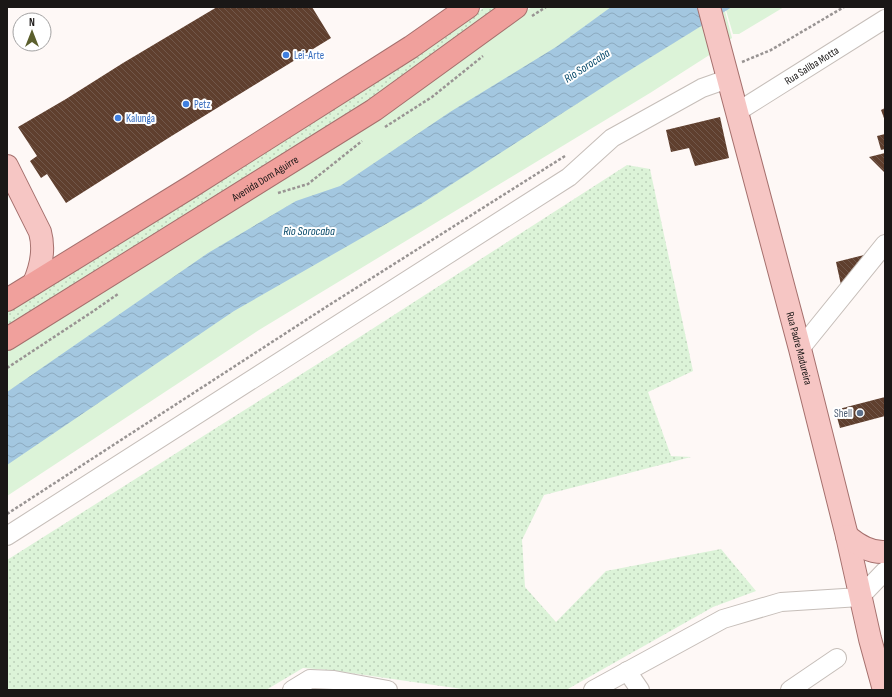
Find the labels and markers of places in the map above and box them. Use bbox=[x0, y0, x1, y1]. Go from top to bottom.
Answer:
place label: Lei-Arte bbox=[294, 49, 324, 62]
marker: Lei-Arte bbox=[281, 50, 291, 60]
place label: Petz bbox=[194, 98, 210, 111]
marker: Petz bbox=[181, 99, 191, 109]
place label: Kalunga bbox=[126, 112, 155, 125]
marker: Kalunga bbox=[113, 113, 123, 123]
place label: Shell bbox=[834, 407, 852, 420]
marker: Shell bbox=[855, 408, 865, 418]

